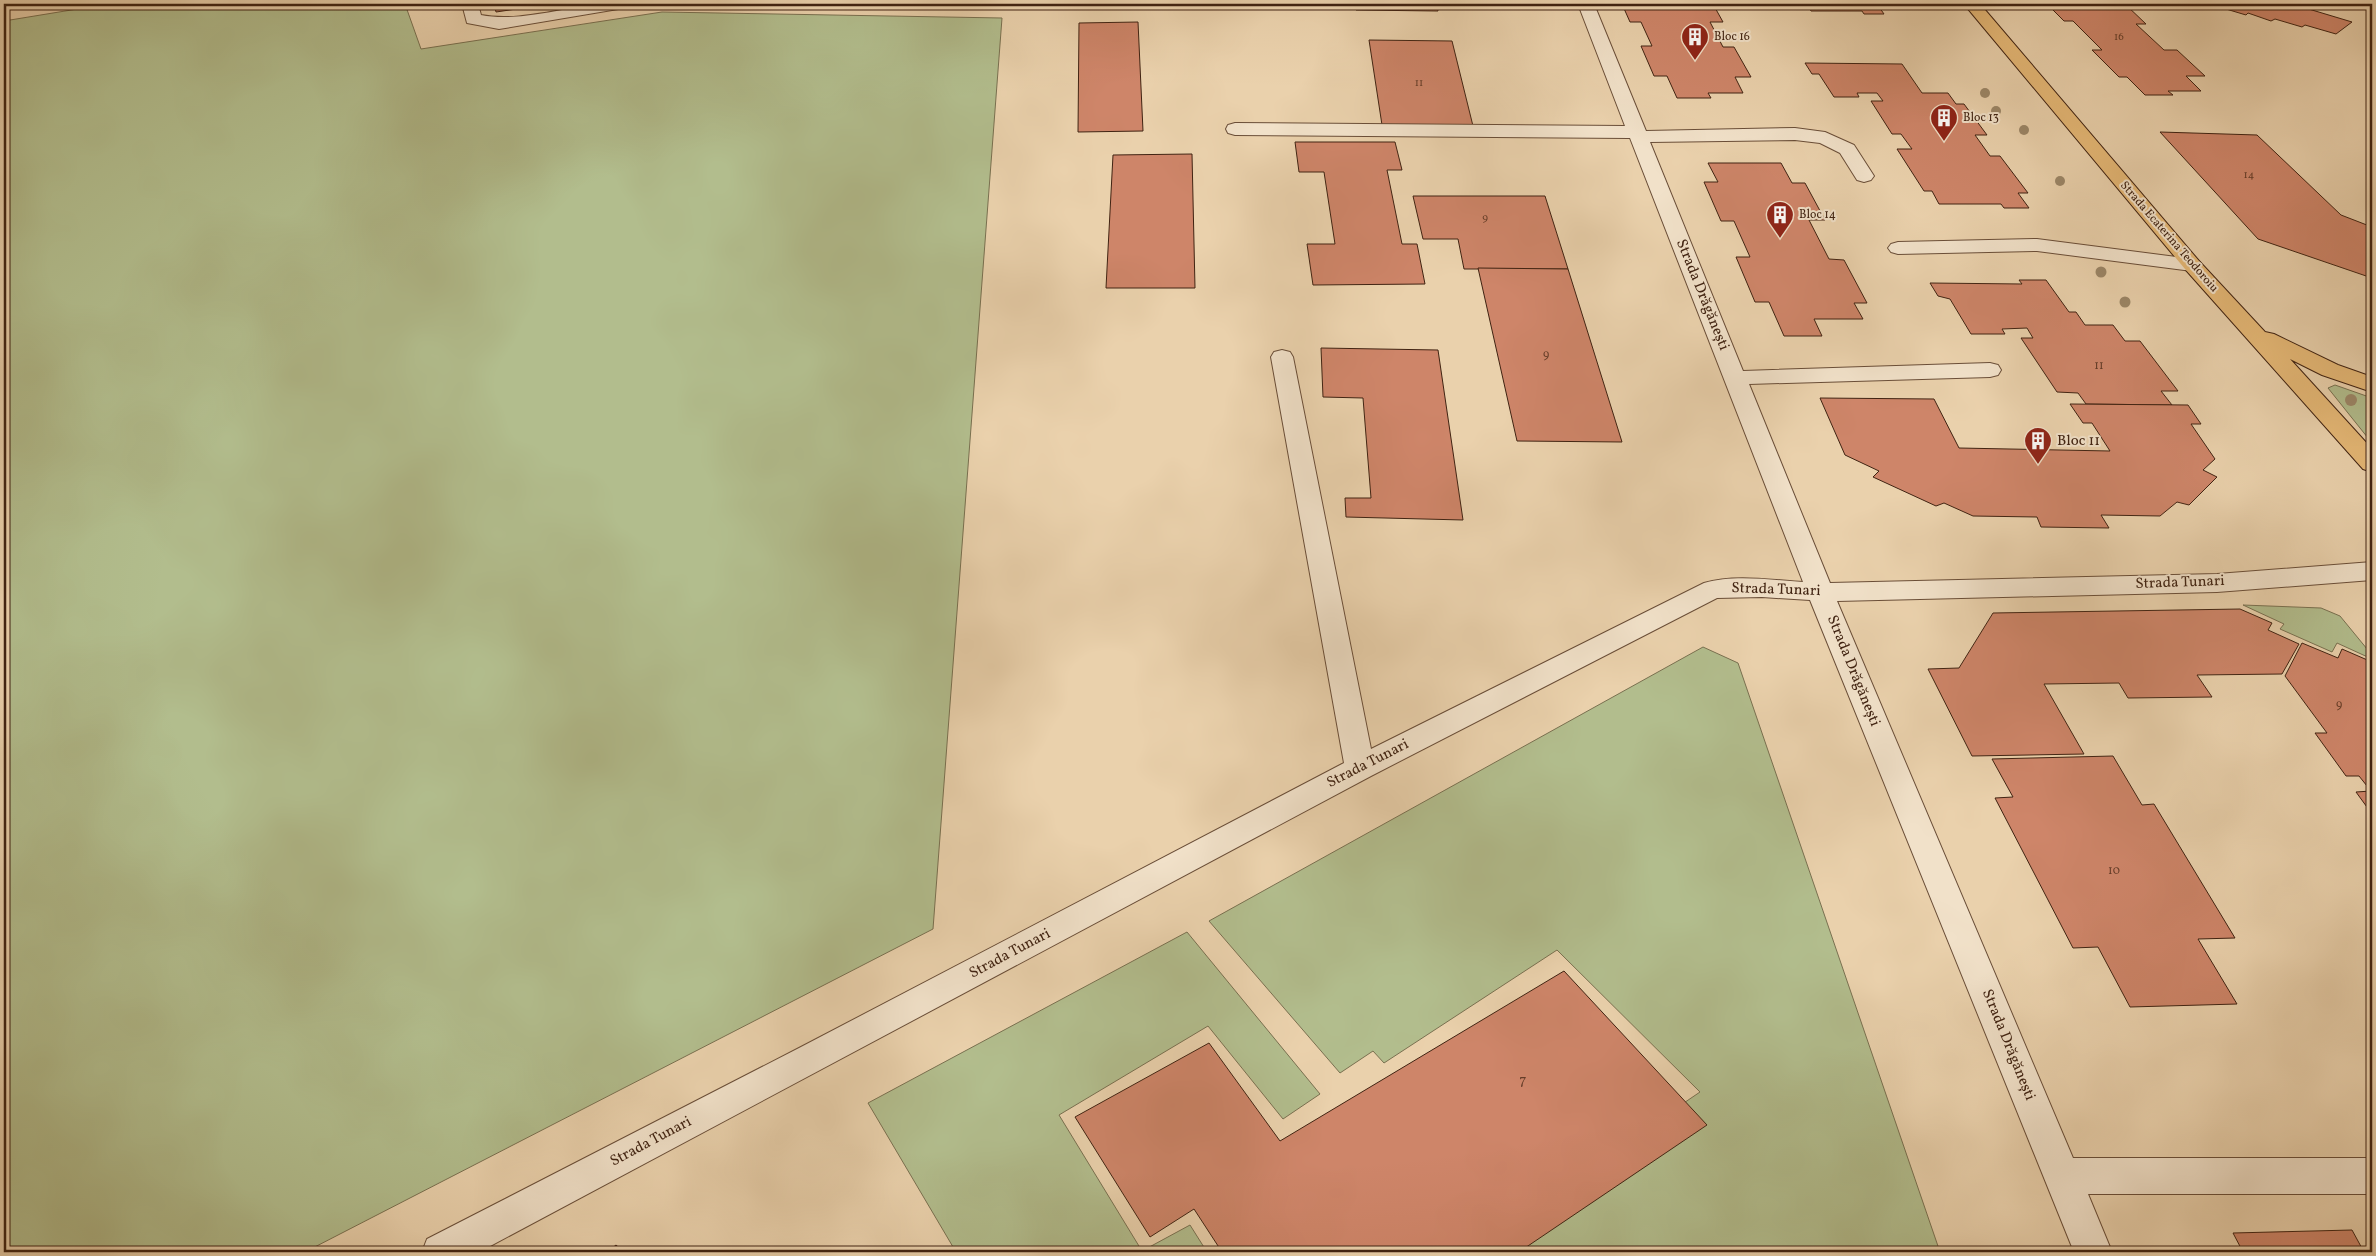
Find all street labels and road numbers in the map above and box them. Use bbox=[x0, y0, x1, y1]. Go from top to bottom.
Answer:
street label: Strada Ecaterina Teodoroiu bbox=[2116, 178, 2222, 296]
street label: Strada Drăgănești bbox=[1670, 236, 1734, 354]
street label: Strada Tunari bbox=[2135, 571, 2225, 595]
street label: Strada Tunari bbox=[1731, 578, 1821, 602]
street label: Strada Drăgănești bbox=[1821, 612, 1885, 730]
street label: Strada Tunari bbox=[1323, 734, 1413, 794]
street label: Strada Tunari bbox=[966, 924, 1054, 984]
street label: Strada Drăgănești bbox=[1976, 986, 2040, 1104]
street label: Strada Tunari bbox=[607, 1112, 695, 1172]

